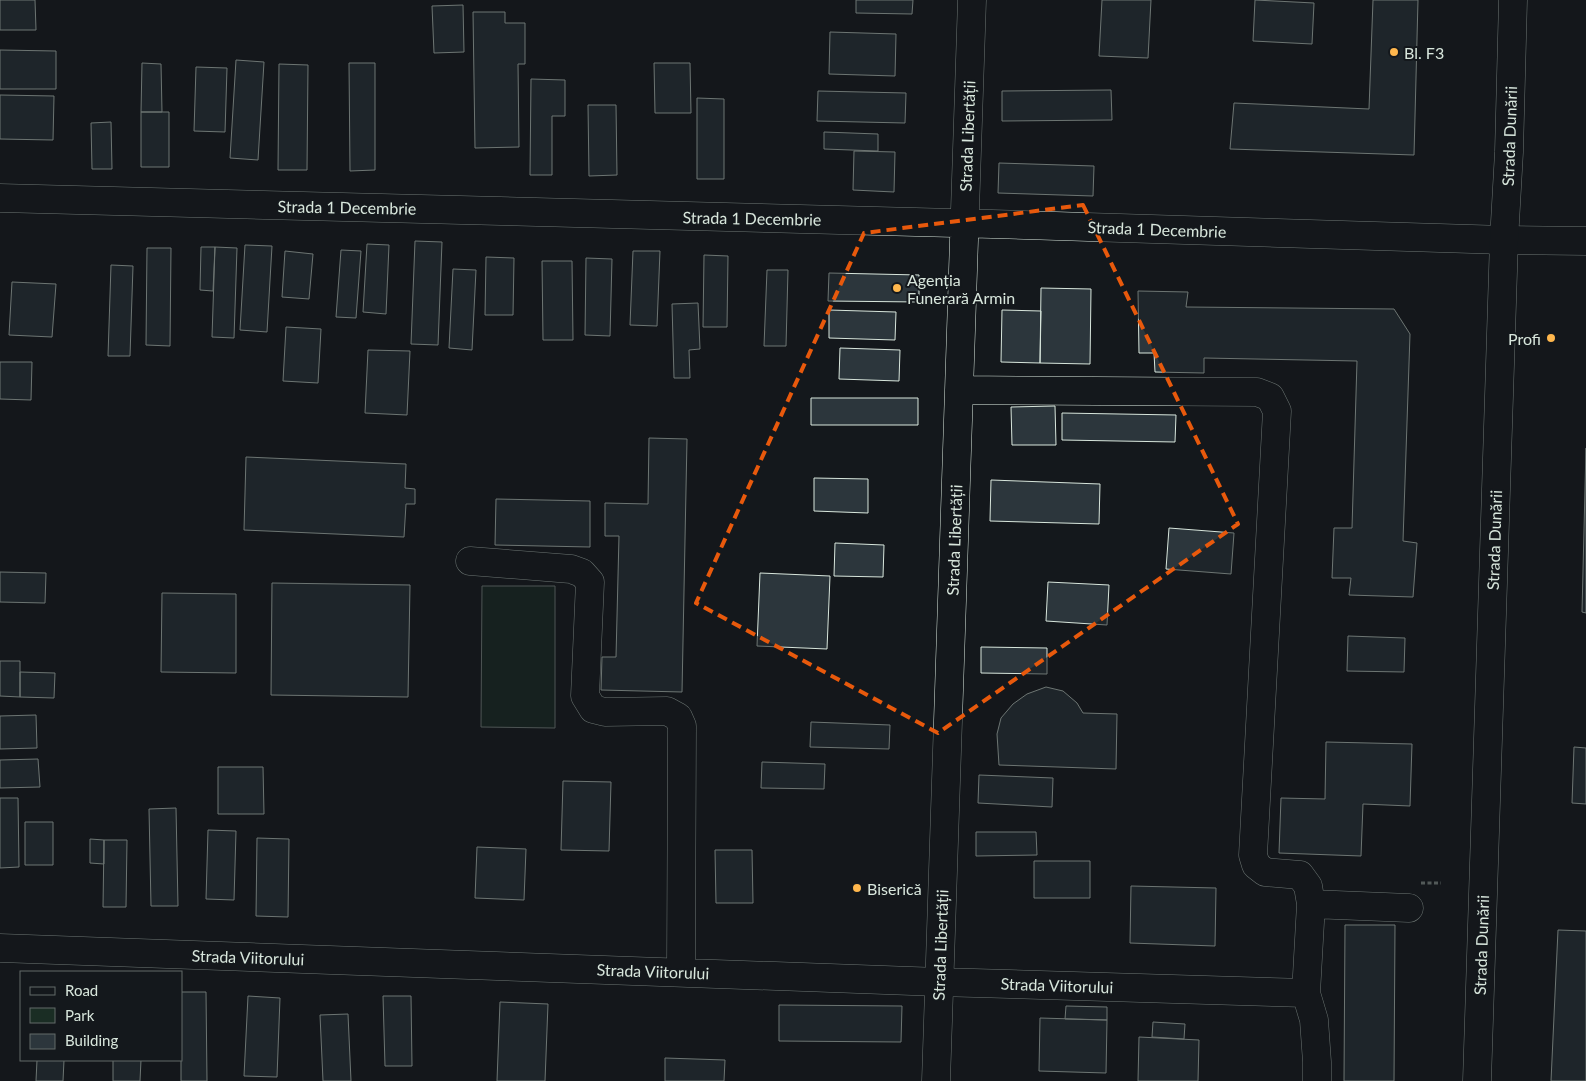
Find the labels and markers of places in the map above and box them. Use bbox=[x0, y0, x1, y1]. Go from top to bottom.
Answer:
place label: Bl. F3 bbox=[1404, 43, 1444, 62]
marker: Bl. F3 bbox=[1388, 46, 1400, 58]
place label: Agenția Funerară Armin bbox=[907, 270, 1015, 307]
marker: Agenția Funerară Armin bbox=[891, 282, 903, 294]
place label: Profi bbox=[1508, 329, 1541, 348]
marker: Profi bbox=[1545, 332, 1557, 344]
place label: Biserică bbox=[867, 879, 922, 898]
marker: Biserică bbox=[851, 882, 863, 894]

